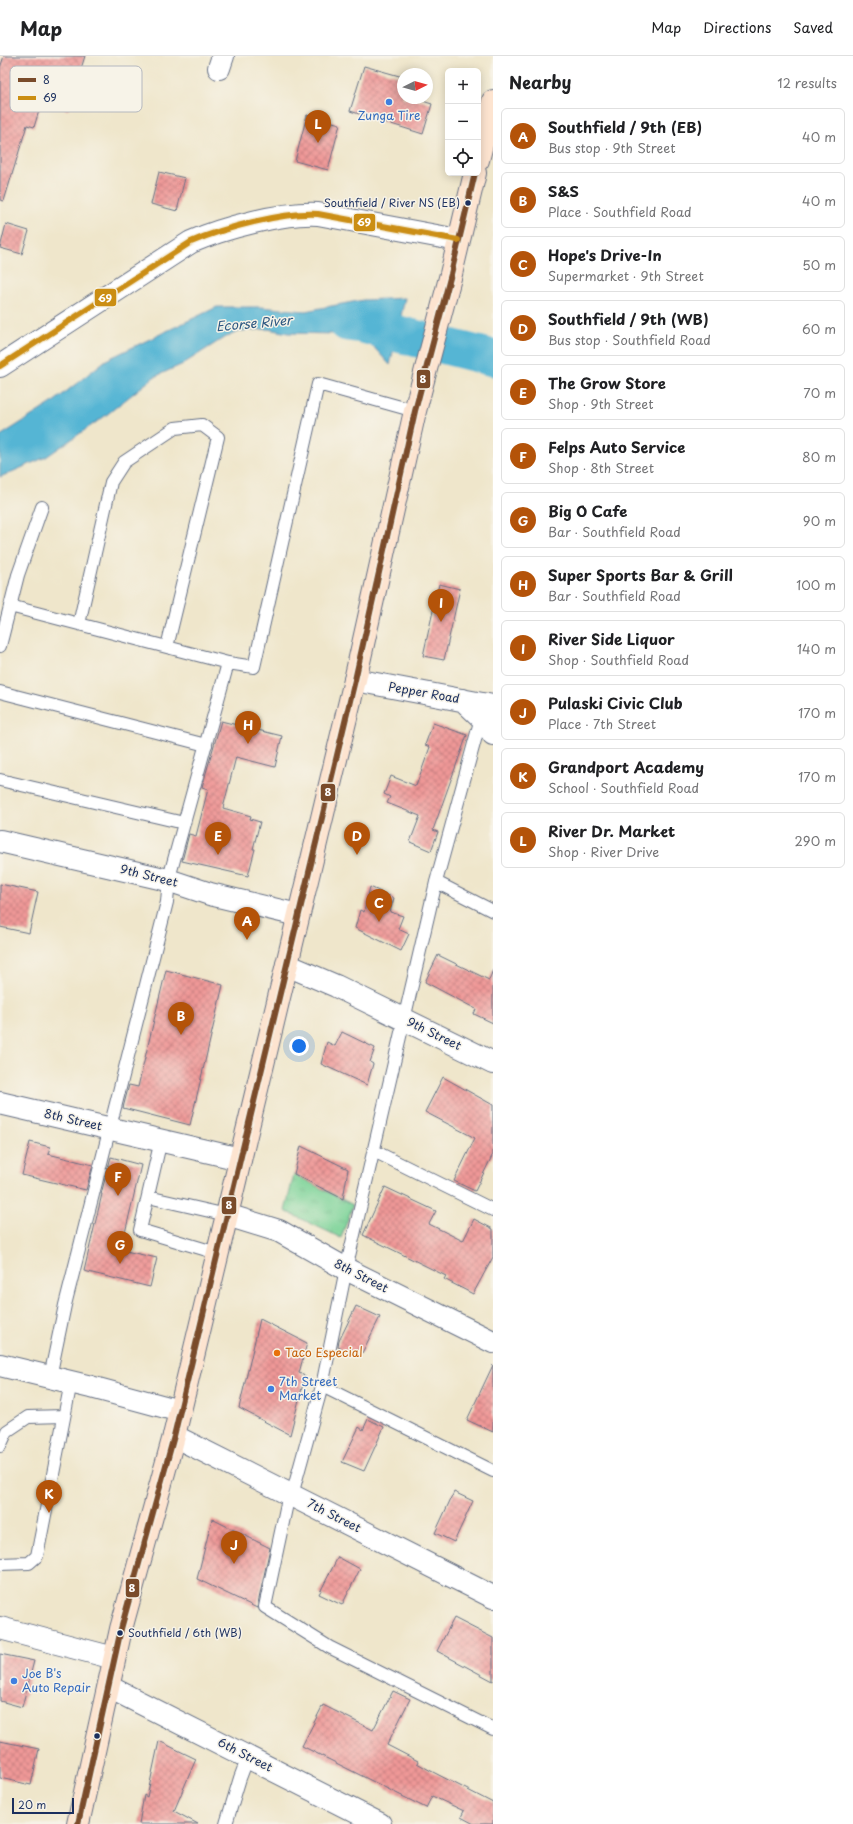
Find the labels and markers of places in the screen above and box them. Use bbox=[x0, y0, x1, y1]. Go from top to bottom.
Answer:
marker: Zunga Tire bbox=[384, 97, 394, 107]
place label: Zunga Tire bbox=[358, 106, 420, 124]
pin: L bbox=[305, 110, 331, 143]
place label: Southfield / River NS (EB) bbox=[324, 194, 460, 211]
marker: Southfield / River NS (EB) bbox=[463, 198, 473, 208]
pin: I bbox=[428, 589, 454, 622]
pin: H bbox=[235, 711, 261, 744]
pin: E bbox=[205, 822, 231, 855]
pin: D bbox=[344, 822, 370, 855]
pin: C bbox=[366, 889, 392, 922]
pin: A bbox=[234, 907, 260, 940]
pin: B bbox=[168, 1002, 194, 1035]
pin: F bbox=[105, 1163, 131, 1196]
pin: G bbox=[107, 1231, 133, 1264]
place label: Taco Especial bbox=[285, 1343, 363, 1361]
marker: Taco Especial bbox=[272, 1348, 282, 1358]
place label: 7th Street Market bbox=[279, 1372, 337, 1404]
marker: 7th Street Market bbox=[266, 1384, 276, 1394]
pin: K bbox=[36, 1480, 62, 1513]
pin: J bbox=[221, 1531, 247, 1564]
place label: Southfield / 6th (WB) bbox=[128, 1624, 242, 1641]
marker: Southfield / 6th (WB) bbox=[115, 1628, 125, 1638]
place label: Joe B's Auto Repair bbox=[22, 1664, 91, 1696]
marker: Joe B's Auto Repair bbox=[9, 1676, 19, 1686]
unlabelled marker bbox=[92, 1731, 102, 1741]

